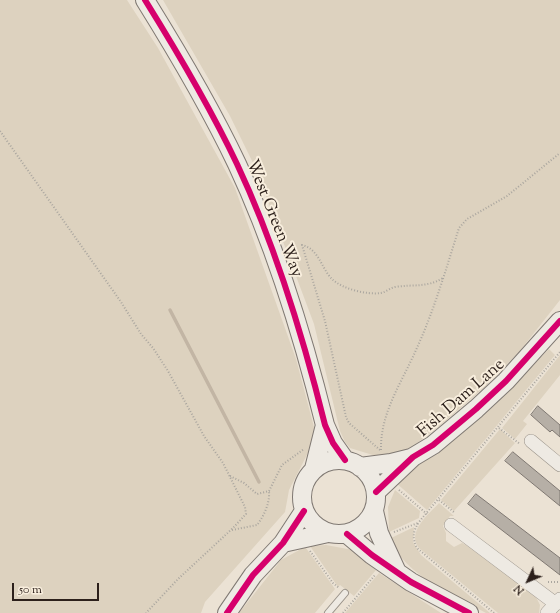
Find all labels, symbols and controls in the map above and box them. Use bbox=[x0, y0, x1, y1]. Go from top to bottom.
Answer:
street label: West Green Way bbox=[240, 157, 306, 281]
street label: Fish Dam Lane bbox=[414, 356, 510, 442]
north arrow bbox=[508, 561, 548, 601]
scale bar bbox=[14, 575, 101, 601]
text: 50 m bbox=[19, 581, 42, 599]
text: N bbox=[511, 581, 528, 598]

